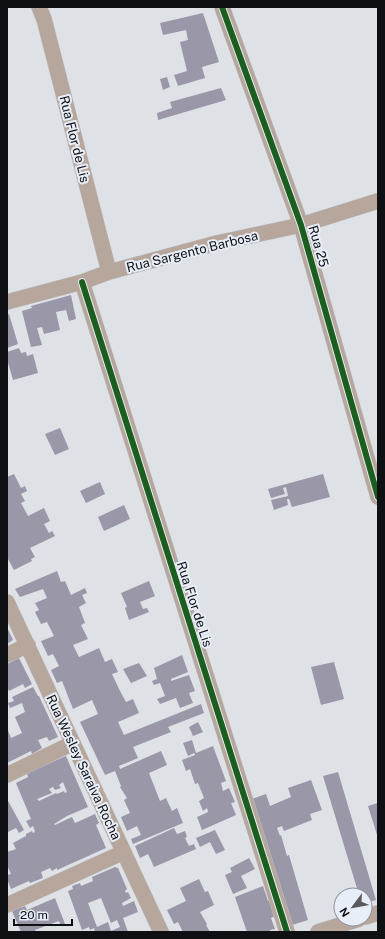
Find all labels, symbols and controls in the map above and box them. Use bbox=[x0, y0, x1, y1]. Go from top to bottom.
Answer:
street label: Rua Flor de Lis bbox=[56, 94, 93, 184]
street label: Rua 25 bbox=[305, 224, 332, 269]
street label: Rua Sargento Barbosa bbox=[125, 228, 259, 275]
street label: Rua Flor de Lis bbox=[174, 560, 215, 649]
street label: Rua Wesley Saraiva Rocha bbox=[43, 692, 124, 842]
north arrow bbox=[333, 887, 373, 927]
scale bar bbox=[14, 901, 72, 927]
text: N bbox=[337, 905, 352, 919]
text: 20 m bbox=[20, 908, 48, 922]

